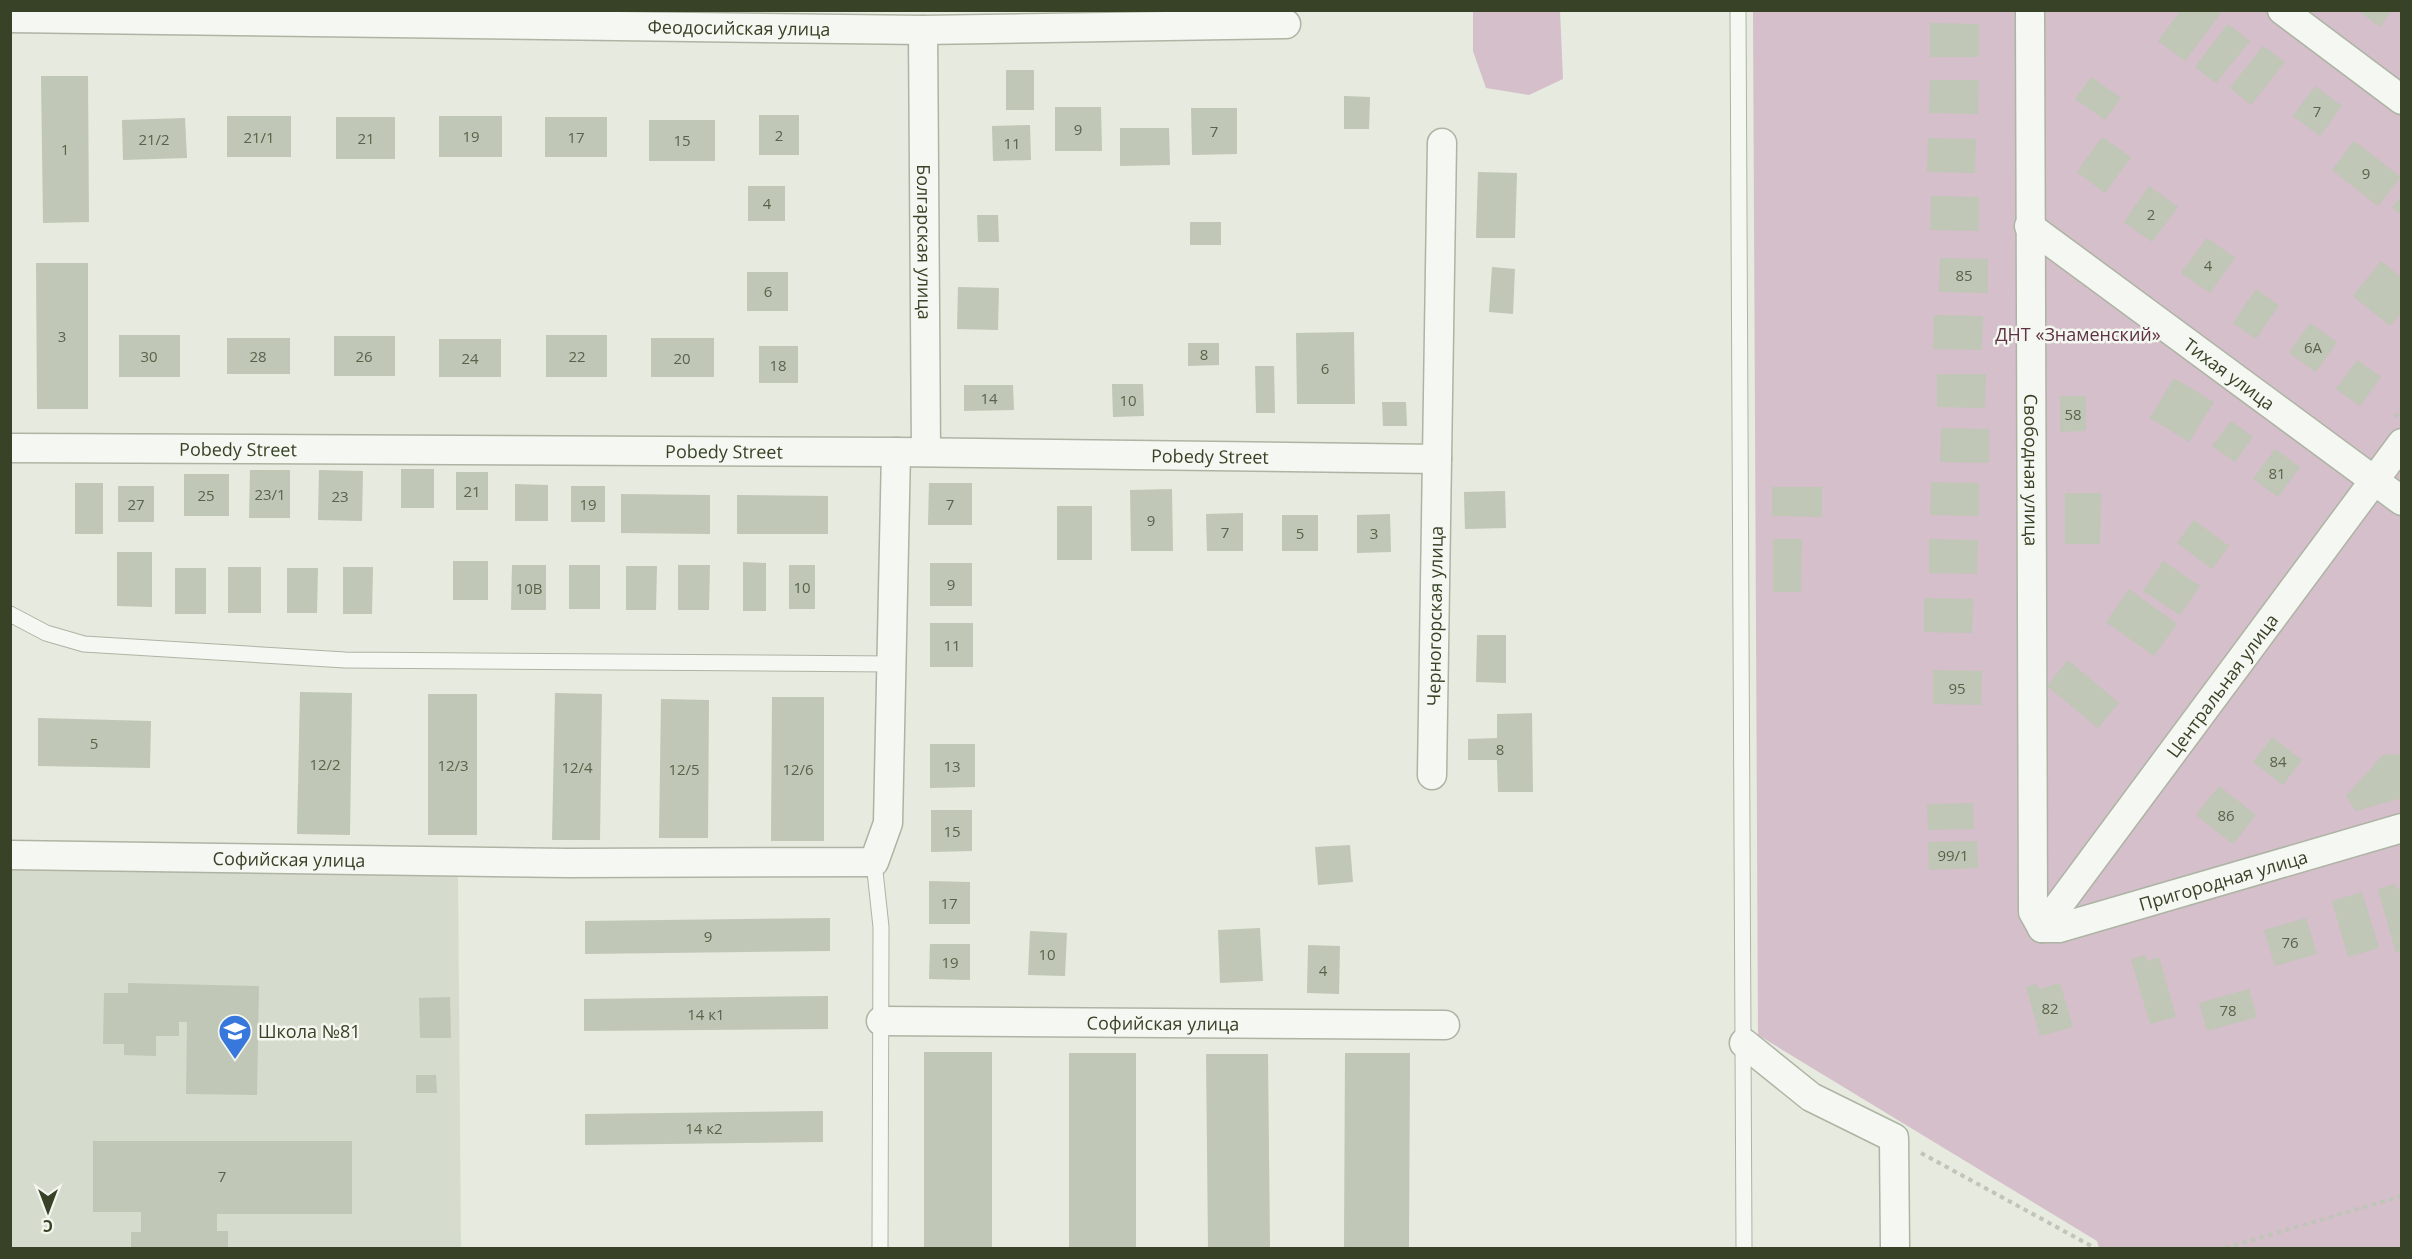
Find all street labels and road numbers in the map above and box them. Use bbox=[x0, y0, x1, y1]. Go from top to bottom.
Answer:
street label: Феодосийская улица bbox=[647, 14, 830, 41]
street label: Болгарская улица bbox=[912, 164, 937, 320]
street label: Тихая улица bbox=[2179, 332, 2280, 415]
street label: Свободная улица bbox=[2019, 394, 2044, 546]
street label: Pobedy Street bbox=[179, 437, 297, 461]
street label: Pobedy Street bbox=[665, 439, 783, 463]
street label: Pobedy Street bbox=[1151, 443, 1269, 469]
street label: Черногорская улица bbox=[1421, 526, 1448, 706]
street label: Центральная улица bbox=[2161, 609, 2283, 762]
street label: Пригородная улица bbox=[2136, 844, 2310, 916]
street label: Софийская улица bbox=[212, 846, 365, 872]
street label: Софийская улица bbox=[1087, 1010, 1239, 1036]

